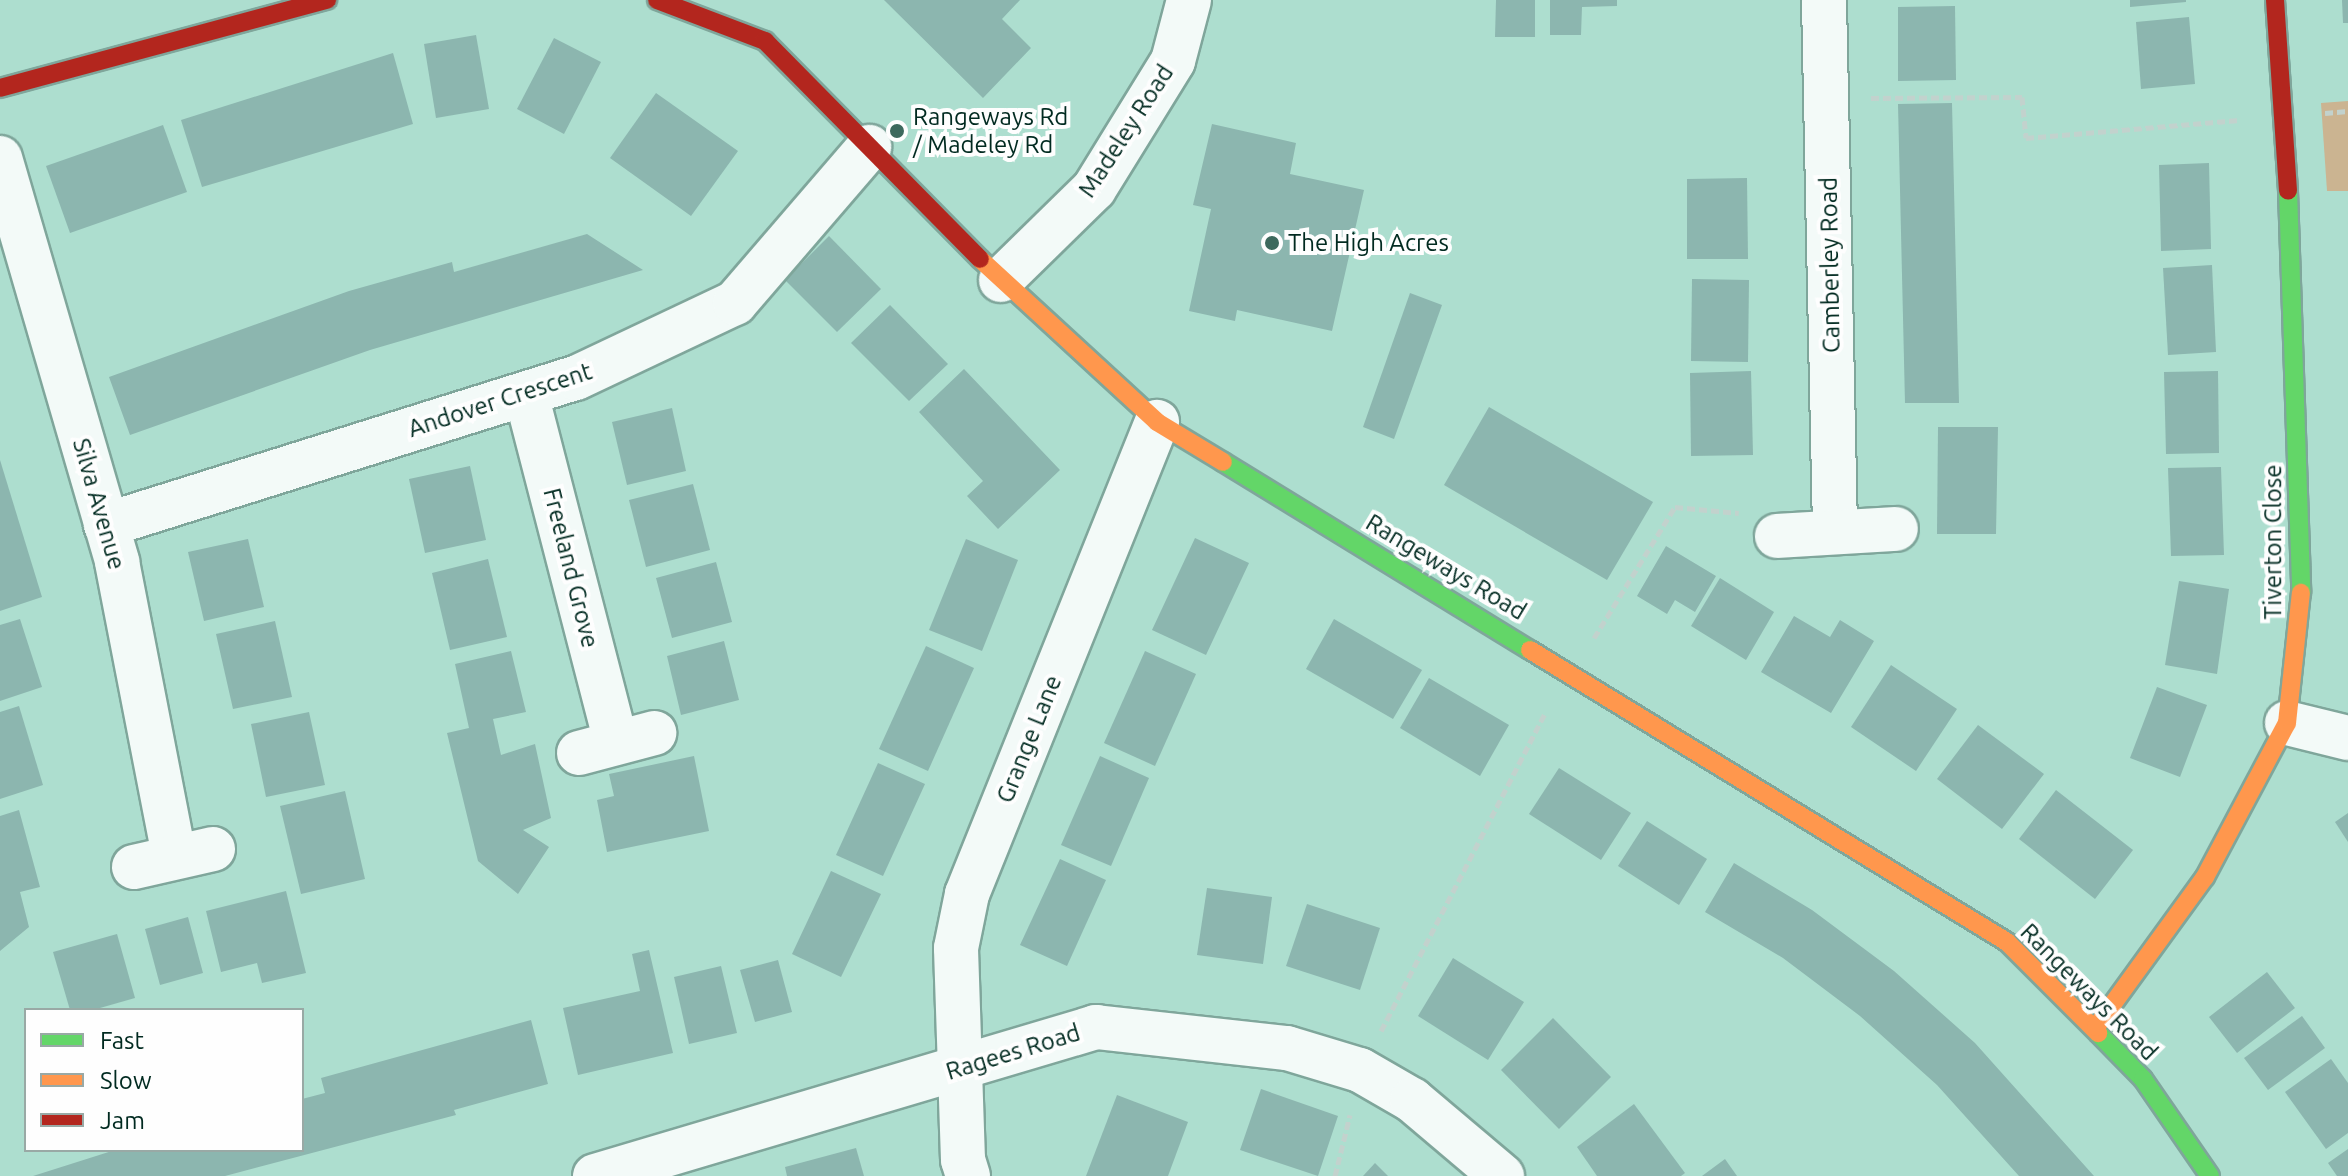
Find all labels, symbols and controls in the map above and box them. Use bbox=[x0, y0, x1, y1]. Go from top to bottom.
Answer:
street label: Madeley Road bbox=[1072, 59, 1180, 203]
place label: Rangeways Rd / Madeley Rd bbox=[913, 103, 1068, 159]
marker: Rangeways Rd / Madeley Rd bbox=[888, 122, 906, 140]
street label: Camberley Road bbox=[1814, 177, 1846, 353]
place label: The High Acres bbox=[1288, 229, 1449, 257]
marker: The High Acres bbox=[1263, 234, 1281, 252]
street label: Andover Crescent bbox=[404, 357, 596, 443]
street label: Silva Avenue bbox=[67, 435, 131, 573]
street label: Tiverton Close bbox=[2259, 465, 2287, 619]
street label: Freeland Grove bbox=[537, 485, 605, 651]
street label: Rangeways Road bbox=[1361, 508, 1531, 626]
street label: Grange Lane bbox=[990, 671, 1068, 807]
street label: Rangeways Road bbox=[2015, 918, 2163, 1066]
legend bbox=[24, 1008, 304, 1152]
street label: Ragees Road bbox=[942, 1018, 1084, 1086]
text: Fast bbox=[100, 1027, 144, 1054]
text: Slow bbox=[100, 1067, 152, 1094]
text: Jam bbox=[100, 1107, 145, 1134]

